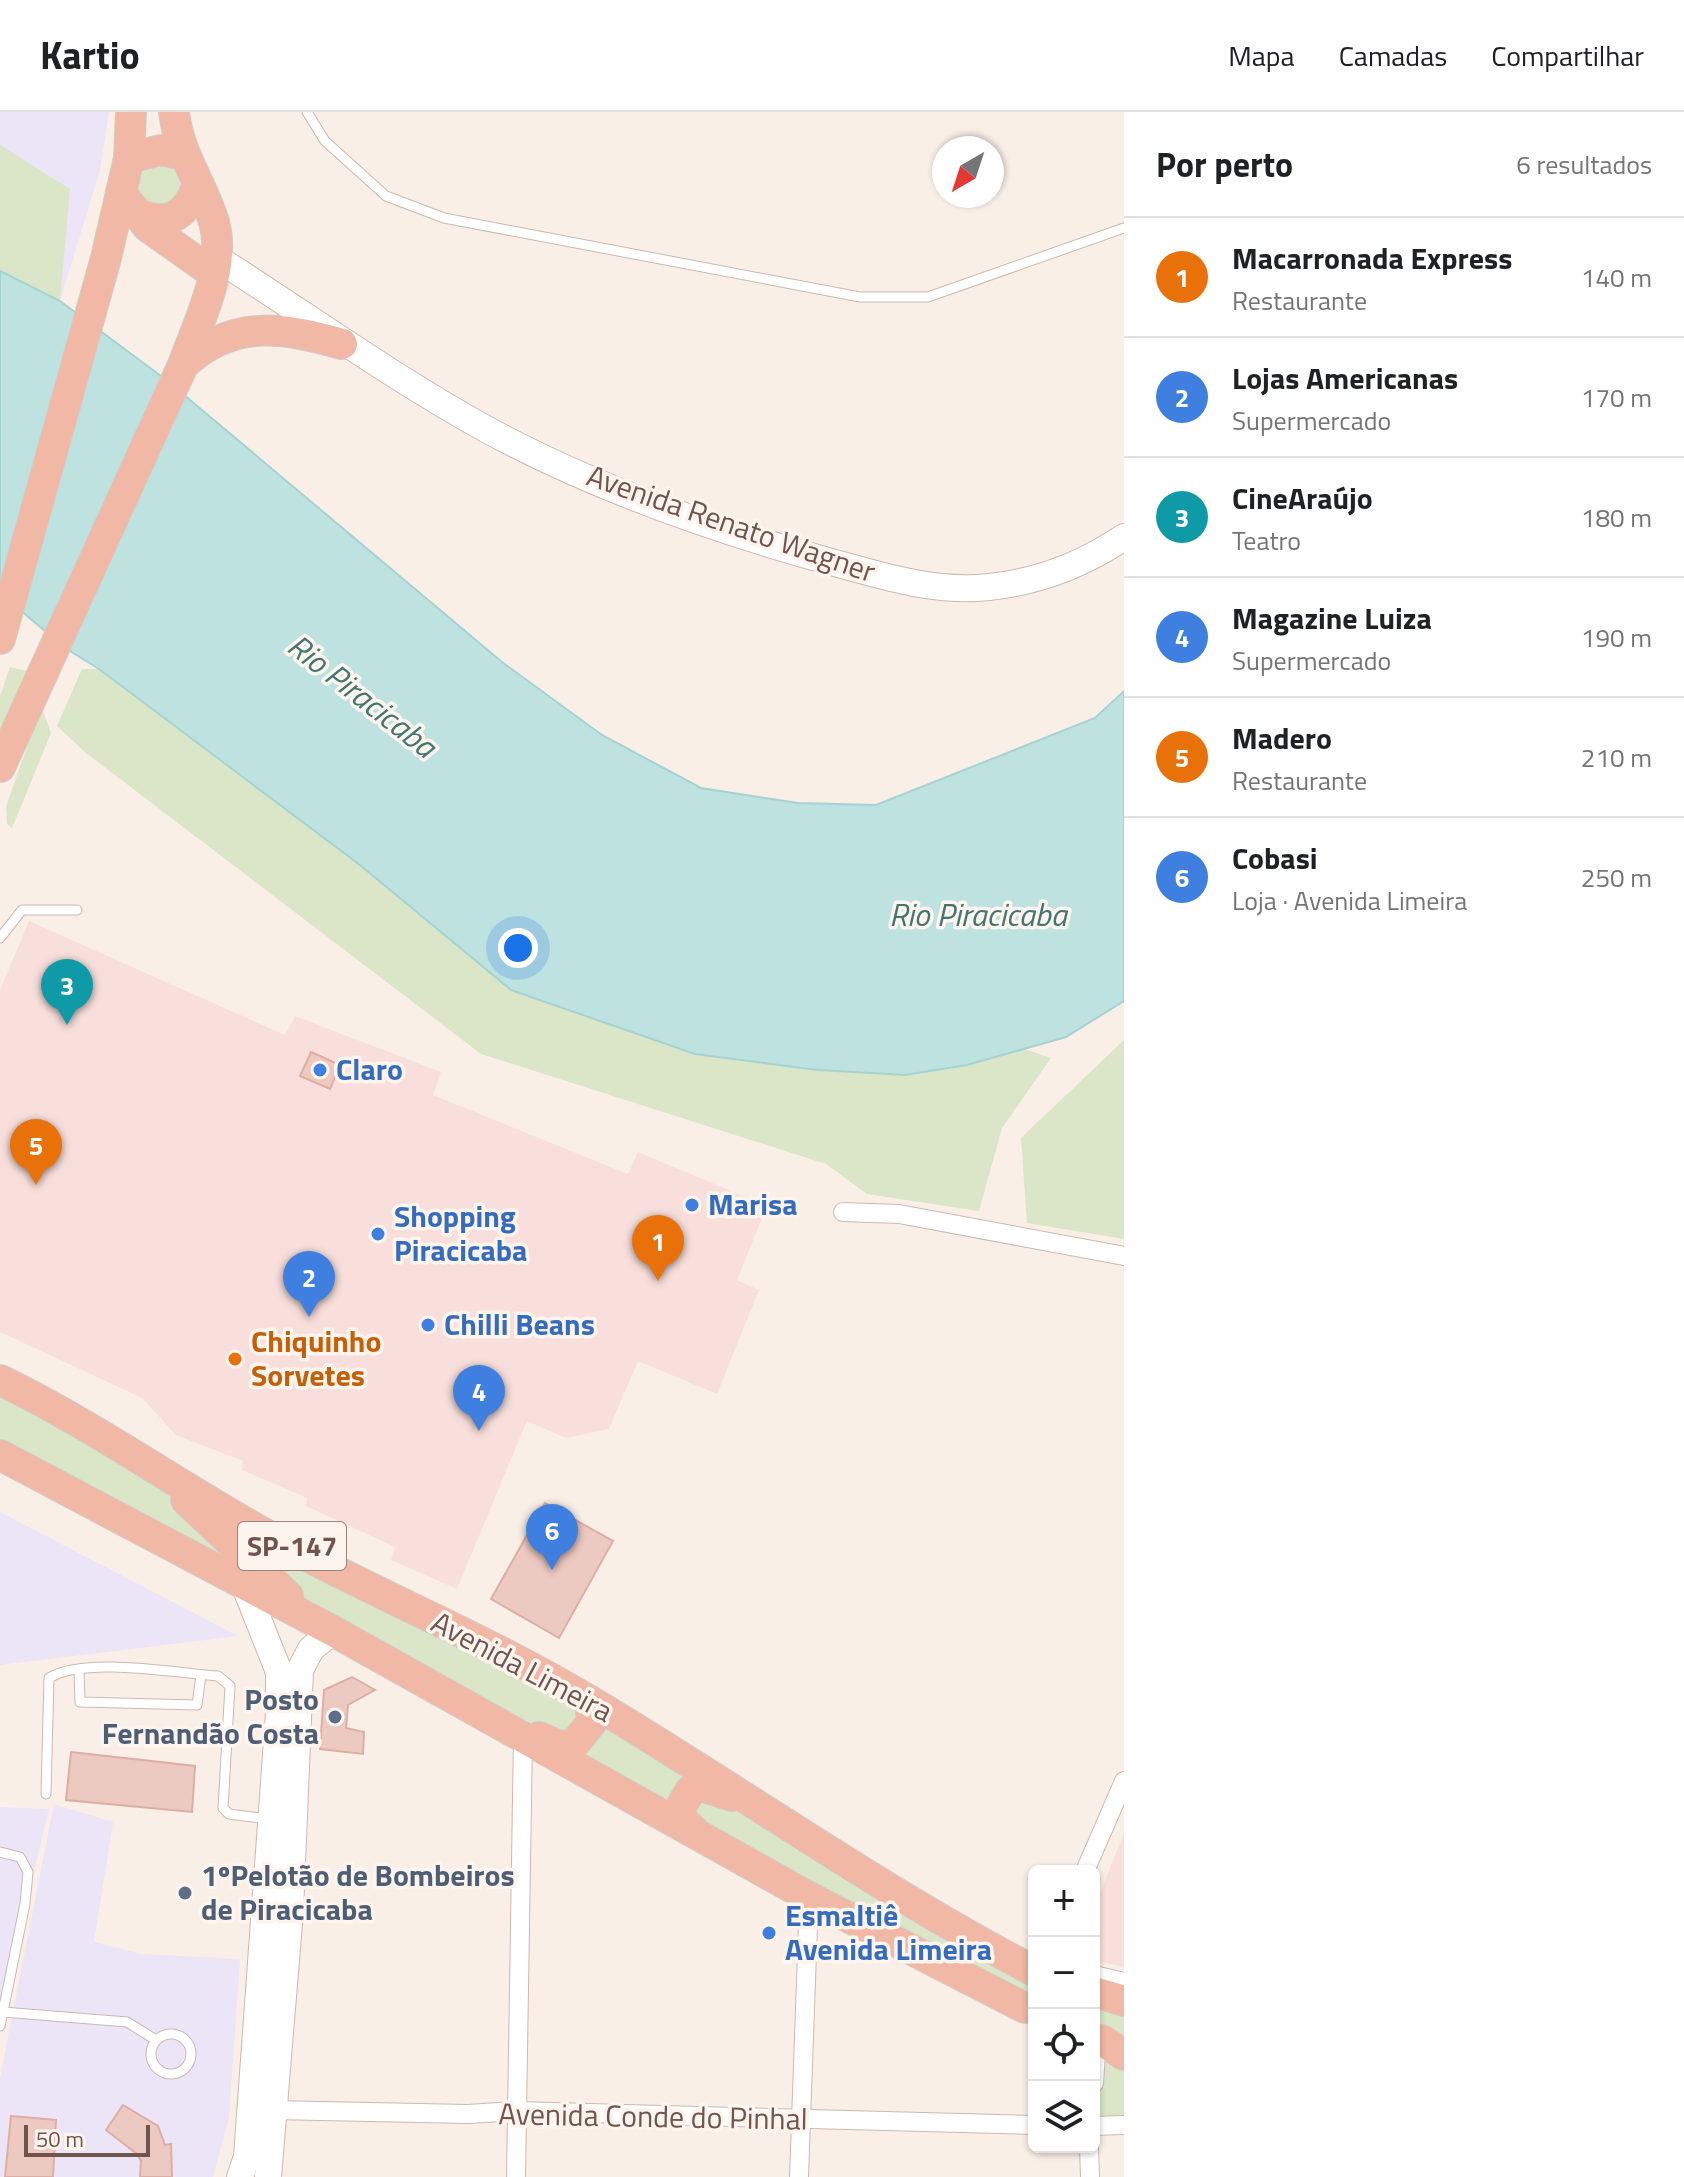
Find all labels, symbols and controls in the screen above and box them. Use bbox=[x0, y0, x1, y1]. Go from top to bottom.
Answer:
text: Kartio bbox=[40, 26, 140, 84]
text: Mapa bbox=[1228, 34, 1295, 77]
text: Camadas bbox=[1339, 34, 1447, 77]
text: Compartilhar bbox=[1491, 34, 1644, 77]
north arrow bbox=[932, 136, 1004, 208]
text: Por perto bbox=[1156, 138, 1293, 190]
text: 6 resultados bbox=[1516, 145, 1652, 184]
text: Macarronada Express bbox=[1232, 235, 1512, 281]
text: 1 bbox=[1175, 258, 1189, 297]
text: 140 m bbox=[1581, 258, 1652, 297]
text: Restaurante bbox=[1232, 281, 1367, 320]
text: Lojas Americanas bbox=[1232, 355, 1458, 401]
text: 2 bbox=[1175, 378, 1189, 417]
text: 170 m bbox=[1581, 378, 1652, 417]
text: Supermercado bbox=[1232, 401, 1391, 440]
street label: Avenida Renato Wagner bbox=[581, 452, 882, 594]
text: CineAraújo bbox=[1232, 475, 1373, 521]
text: 3 bbox=[1175, 498, 1189, 537]
text: 180 m bbox=[1581, 498, 1652, 537]
text: Teatro bbox=[1232, 521, 1301, 560]
text: Magazine Luiza bbox=[1232, 595, 1432, 641]
text: 4 bbox=[1175, 618, 1189, 657]
text: 190 m bbox=[1581, 618, 1652, 657]
water label: Rio Piracicaba bbox=[278, 622, 449, 770]
text: Supermercado bbox=[1232, 641, 1391, 680]
text: Madero bbox=[1232, 715, 1332, 761]
text: 5 bbox=[1175, 738, 1189, 777]
text: 210 m bbox=[1581, 738, 1652, 777]
text: Restaurante bbox=[1232, 761, 1367, 800]
text: Cobasi bbox=[1232, 835, 1318, 881]
text: 6 bbox=[1175, 858, 1189, 897]
text: 250 m bbox=[1581, 858, 1652, 897]
text: Loja · Avenida Limeira bbox=[1232, 881, 1467, 920]
water label: Rio Piracicaba bbox=[889, 890, 1069, 938]
your location bbox=[498, 928, 538, 968]
pin: 3 bbox=[41, 959, 93, 1025]
place label: Claro bbox=[336, 1046, 403, 1092]
marker: Claro bbox=[311, 1061, 329, 1079]
pin: 5 bbox=[10, 1119, 62, 1185]
place label: Marisa bbox=[708, 1181, 797, 1227]
place label: Shopping Piracicaba bbox=[394, 1193, 527, 1273]
marker: Marisa bbox=[683, 1196, 701, 1214]
pin: 1 bbox=[632, 1215, 684, 1281]
marker: Shopping Piracicaba bbox=[369, 1225, 387, 1243]
pin: 2 bbox=[283, 1251, 335, 1317]
place label: Chilli Beans bbox=[444, 1301, 595, 1347]
marker: Chilli Beans bbox=[419, 1316, 437, 1334]
place label: Chiquinho Sorvetes bbox=[251, 1318, 381, 1398]
marker: Chiquinho Sorvetes bbox=[226, 1350, 244, 1368]
pin: 4 bbox=[453, 1365, 505, 1431]
pin: 6 bbox=[526, 1504, 578, 1570]
road number: SP-147 bbox=[238, 1522, 346, 1570]
street label: Avenida Limeira bbox=[423, 1599, 622, 1733]
place label: Posto Fernandão Costa bbox=[102, 1676, 319, 1756]
marker: Posto Fernandão Costa bbox=[326, 1708, 344, 1726]
place label: 1ºPelotão de Bombeiros de Piracicaba bbox=[201, 1852, 515, 1932]
map controls bbox=[1028, 1865, 1100, 2153]
button: + bbox=[1028, 1865, 1100, 1937]
marker: 1ºPelotão de Bombeiros de Piracicaba bbox=[176, 1884, 194, 1902]
place label: Esmaltiê Avenida Limeira bbox=[785, 1892, 992, 1972]
marker: Esmaltiê Avenida Limeira bbox=[760, 1924, 778, 1942]
button: − bbox=[1028, 1937, 1100, 2009]
button: locate bbox=[1028, 2009, 1100, 2081]
button: layers bbox=[1028, 2081, 1100, 2153]
street label: Avenida Conde do Pinhal bbox=[498, 2090, 808, 2142]
scale bar bbox=[24, 2121, 150, 2157]
text: 50 m bbox=[36, 2122, 84, 2156]

